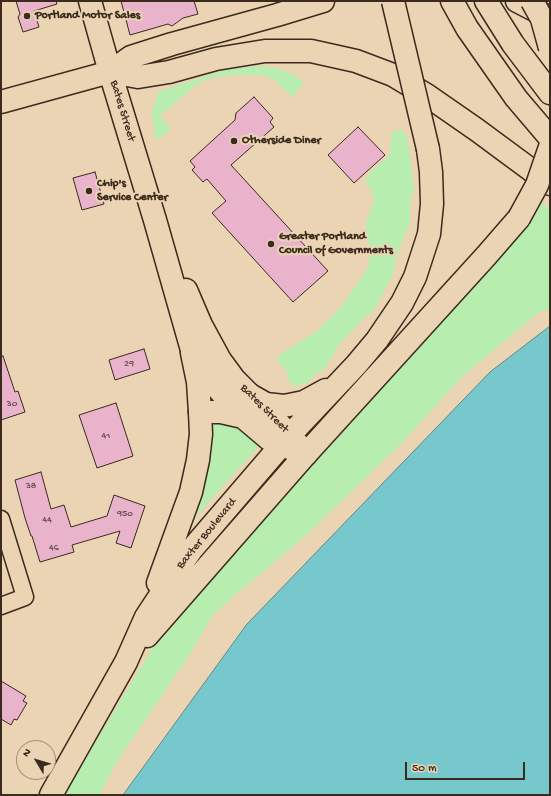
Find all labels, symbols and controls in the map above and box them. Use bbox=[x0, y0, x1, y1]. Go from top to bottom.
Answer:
place label: Portland Motor Sales bbox=[35, 9, 140, 23]
marker: Portland Motor Sales bbox=[22, 11, 32, 21]
street label: Bates Street bbox=[106, 79, 138, 143]
place label: Otherside Diner bbox=[242, 134, 321, 148]
marker: Otherside Diner bbox=[229, 136, 239, 146]
place label: Chip's Service Center bbox=[97, 177, 168, 205]
marker: Chip's Service Center bbox=[84, 186, 94, 196]
place label: Greater Portland Council of Governments bbox=[279, 230, 393, 258]
marker: Greater Portland Council of Governments bbox=[266, 239, 276, 249]
house number: 29 bbox=[124, 358, 134, 370]
street label: Bates Street bbox=[237, 382, 291, 436]
house number: 30 bbox=[7, 398, 17, 410]
house number: 41 bbox=[102, 430, 110, 442]
house number: 38 bbox=[26, 480, 36, 492]
street label: Baxter Boulevard bbox=[174, 496, 240, 572]
house number: 950 bbox=[117, 508, 133, 520]
house number: 44 bbox=[42, 514, 52, 526]
house number: 46 bbox=[49, 542, 59, 554]
north arrow bbox=[16, 740, 56, 780]
text: N bbox=[20, 747, 34, 760]
scale bar bbox=[407, 754, 527, 780]
text: 50 m bbox=[412, 762, 437, 776]

